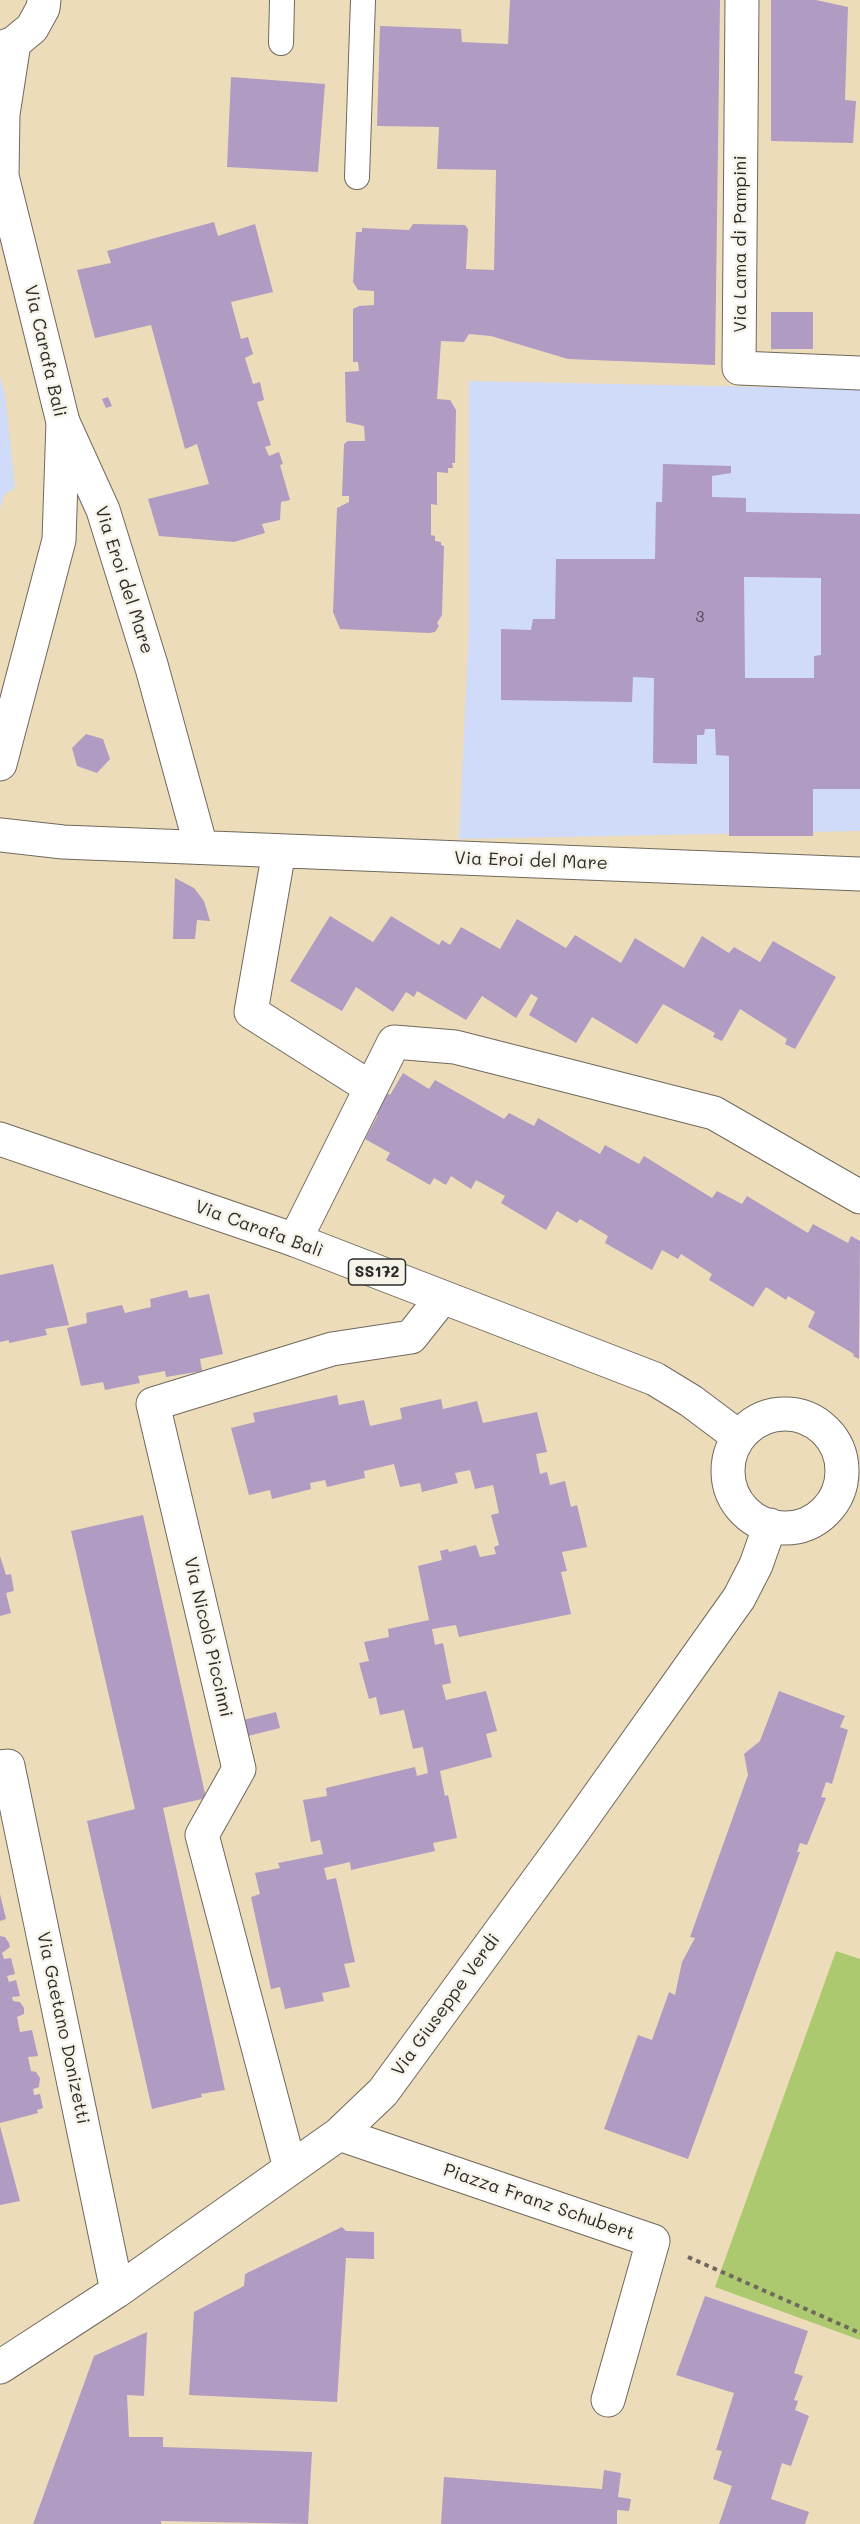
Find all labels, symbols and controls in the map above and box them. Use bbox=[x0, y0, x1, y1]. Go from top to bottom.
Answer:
street label: Via Lama di Pampini bbox=[729, 155, 751, 333]
street label: Via Carafa Bali bbox=[19, 283, 71, 419]
street label: Via Eroi del Mare bbox=[90, 503, 158, 657]
house number: 3 bbox=[696, 608, 704, 626]
street label: Via Eroi del Mare bbox=[454, 848, 608, 874]
street label: Via Carafa Balì bbox=[192, 1196, 326, 1262]
road number: SS172 bbox=[348, 1259, 406, 1285]
street label: Via Nicolò Piccinni bbox=[179, 1555, 237, 1719]
street label: Via Gaetano Donizetti bbox=[32, 1930, 94, 2126]
street label: Via Giuseppe Verdi bbox=[387, 1930, 505, 2080]
street label: Piazza Franz Schubert bbox=[440, 2159, 638, 2245]

